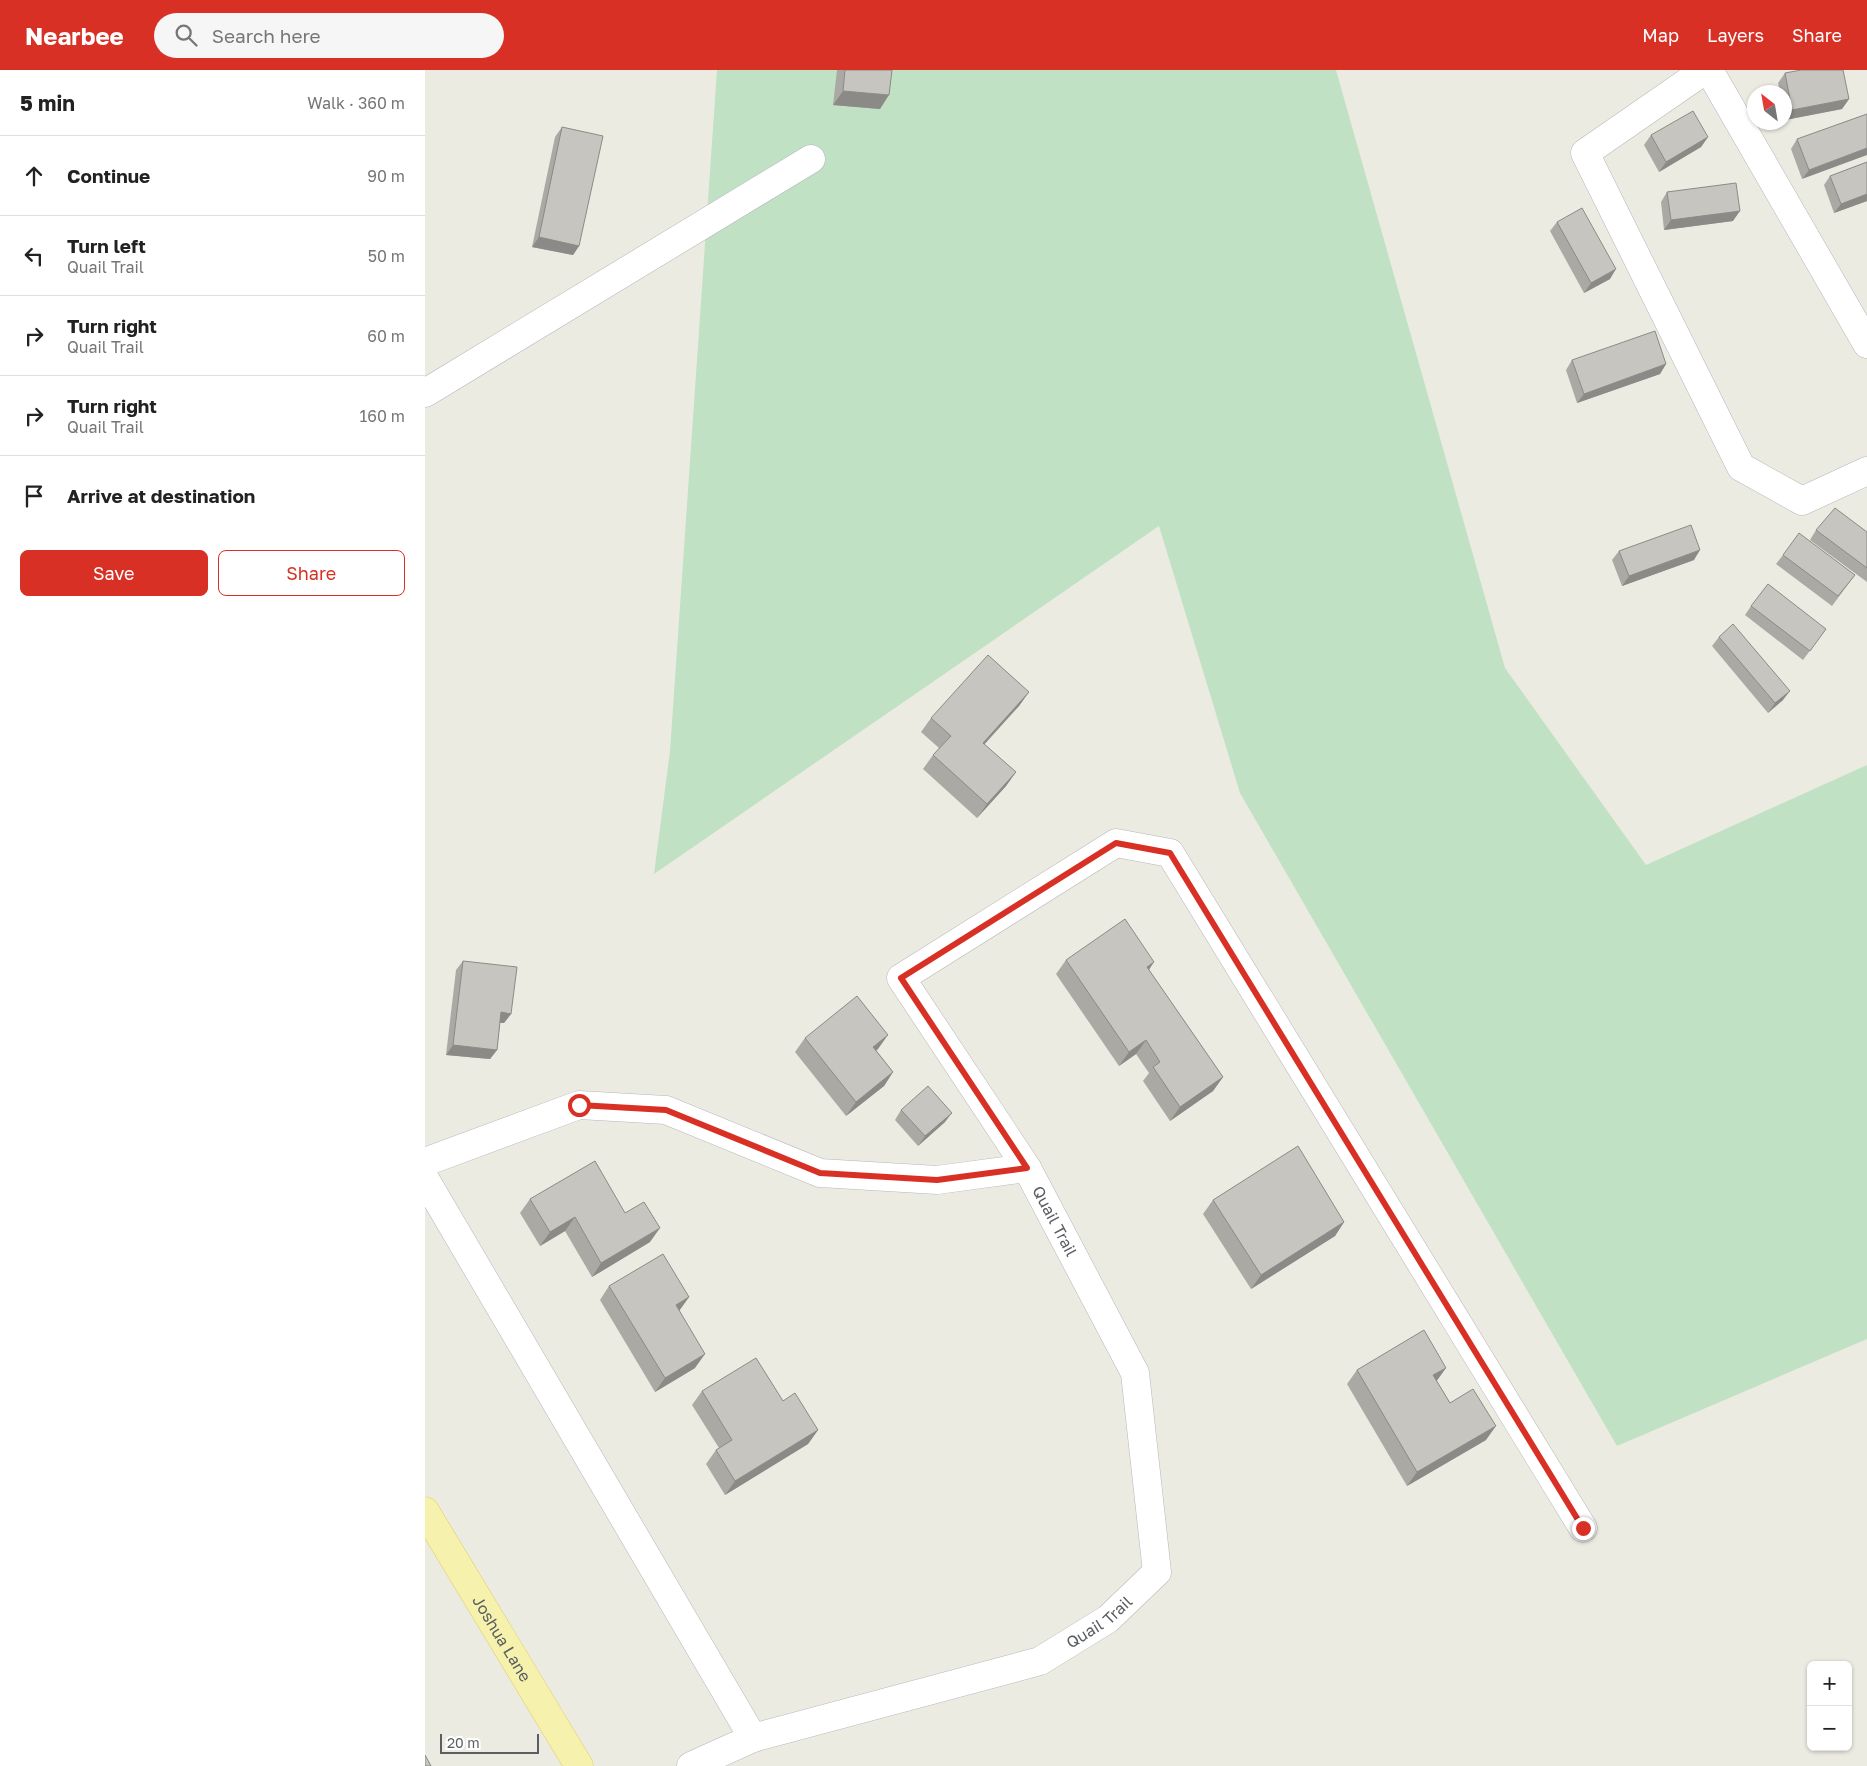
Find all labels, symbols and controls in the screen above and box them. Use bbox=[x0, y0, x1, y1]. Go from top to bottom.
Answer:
search box bbox=[154, 13, 504, 58]
text: Nearbee bbox=[25, 21, 124, 50]
icon: search bbox=[172, 21, 200, 49]
text: Search here bbox=[212, 24, 321, 47]
text: Map bbox=[1642, 24, 1679, 46]
text: Layers bbox=[1707, 24, 1764, 46]
text: Share bbox=[1792, 24, 1842, 46]
north arrow bbox=[1747, 85, 1792, 130]
text: 5 min bbox=[20, 90, 75, 116]
text: Walk · 360 m bbox=[307, 93, 405, 113]
icon: ahead bbox=[20, 162, 48, 190]
text: Continue bbox=[67, 164, 150, 187]
text: 90 m bbox=[367, 166, 405, 186]
text: Turn left bbox=[67, 234, 146, 257]
icon: left bbox=[20, 242, 48, 270]
text: 50 m bbox=[368, 246, 405, 266]
text: Quail Trail bbox=[67, 257, 144, 277]
text: Turn right bbox=[67, 314, 157, 337]
icon: right bbox=[20, 322, 48, 350]
text: 60 m bbox=[367, 326, 405, 346]
text: Quail Trail bbox=[67, 337, 144, 357]
text: Turn right bbox=[67, 394, 157, 417]
icon: right bbox=[20, 402, 48, 430]
text: 160 m bbox=[359, 406, 405, 426]
text: Quail Trail bbox=[67, 417, 144, 437]
icon: arrive bbox=[20, 482, 48, 510]
text: Arrive at destination bbox=[67, 484, 255, 507]
button: Save bbox=[20, 550, 208, 596]
button: Share bbox=[218, 550, 405, 596]
route start bbox=[568, 1094, 591, 1117]
street label: Quail Trail bbox=[1028, 1182, 1082, 1260]
route end bbox=[1572, 1517, 1595, 1540]
street label: Quail Trail bbox=[1062, 1591, 1136, 1653]
street label: Joshua Lane bbox=[468, 1592, 536, 1685]
map controls bbox=[1807, 1661, 1852, 1751]
button: + bbox=[1807, 1661, 1852, 1706]
button: − bbox=[1807, 1706, 1852, 1751]
scale bar bbox=[440, 1731, 539, 1754]
text: 20 m bbox=[447, 1734, 480, 1751]

